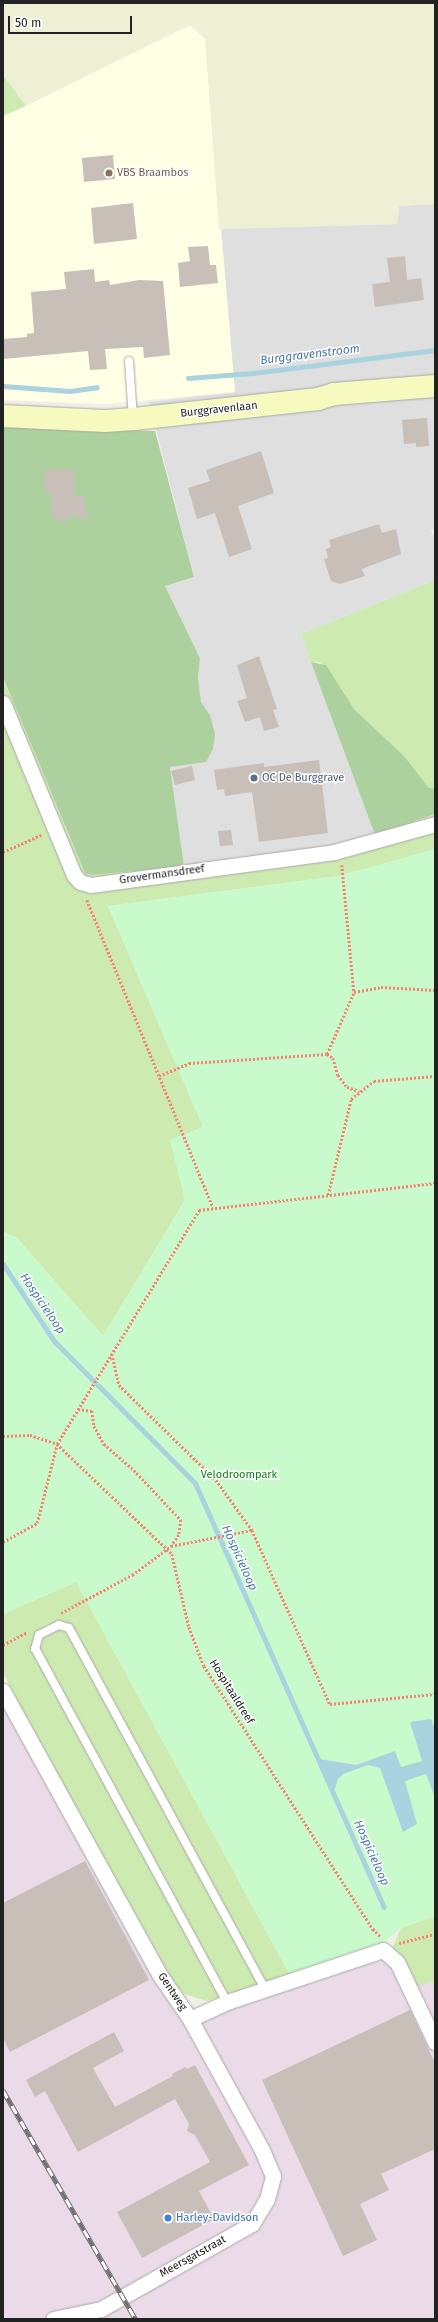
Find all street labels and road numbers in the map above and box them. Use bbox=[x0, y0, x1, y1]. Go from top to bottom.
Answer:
street label: Burggravenlaan bbox=[180, 399, 258, 421]
street label: Grovermansdreef bbox=[118, 862, 206, 888]
street label: Hospitaaldreef bbox=[206, 1657, 256, 1727]
street label: Gentweg bbox=[155, 1971, 189, 2013]
street label: Meersgatstraat bbox=[157, 2233, 229, 2281]

